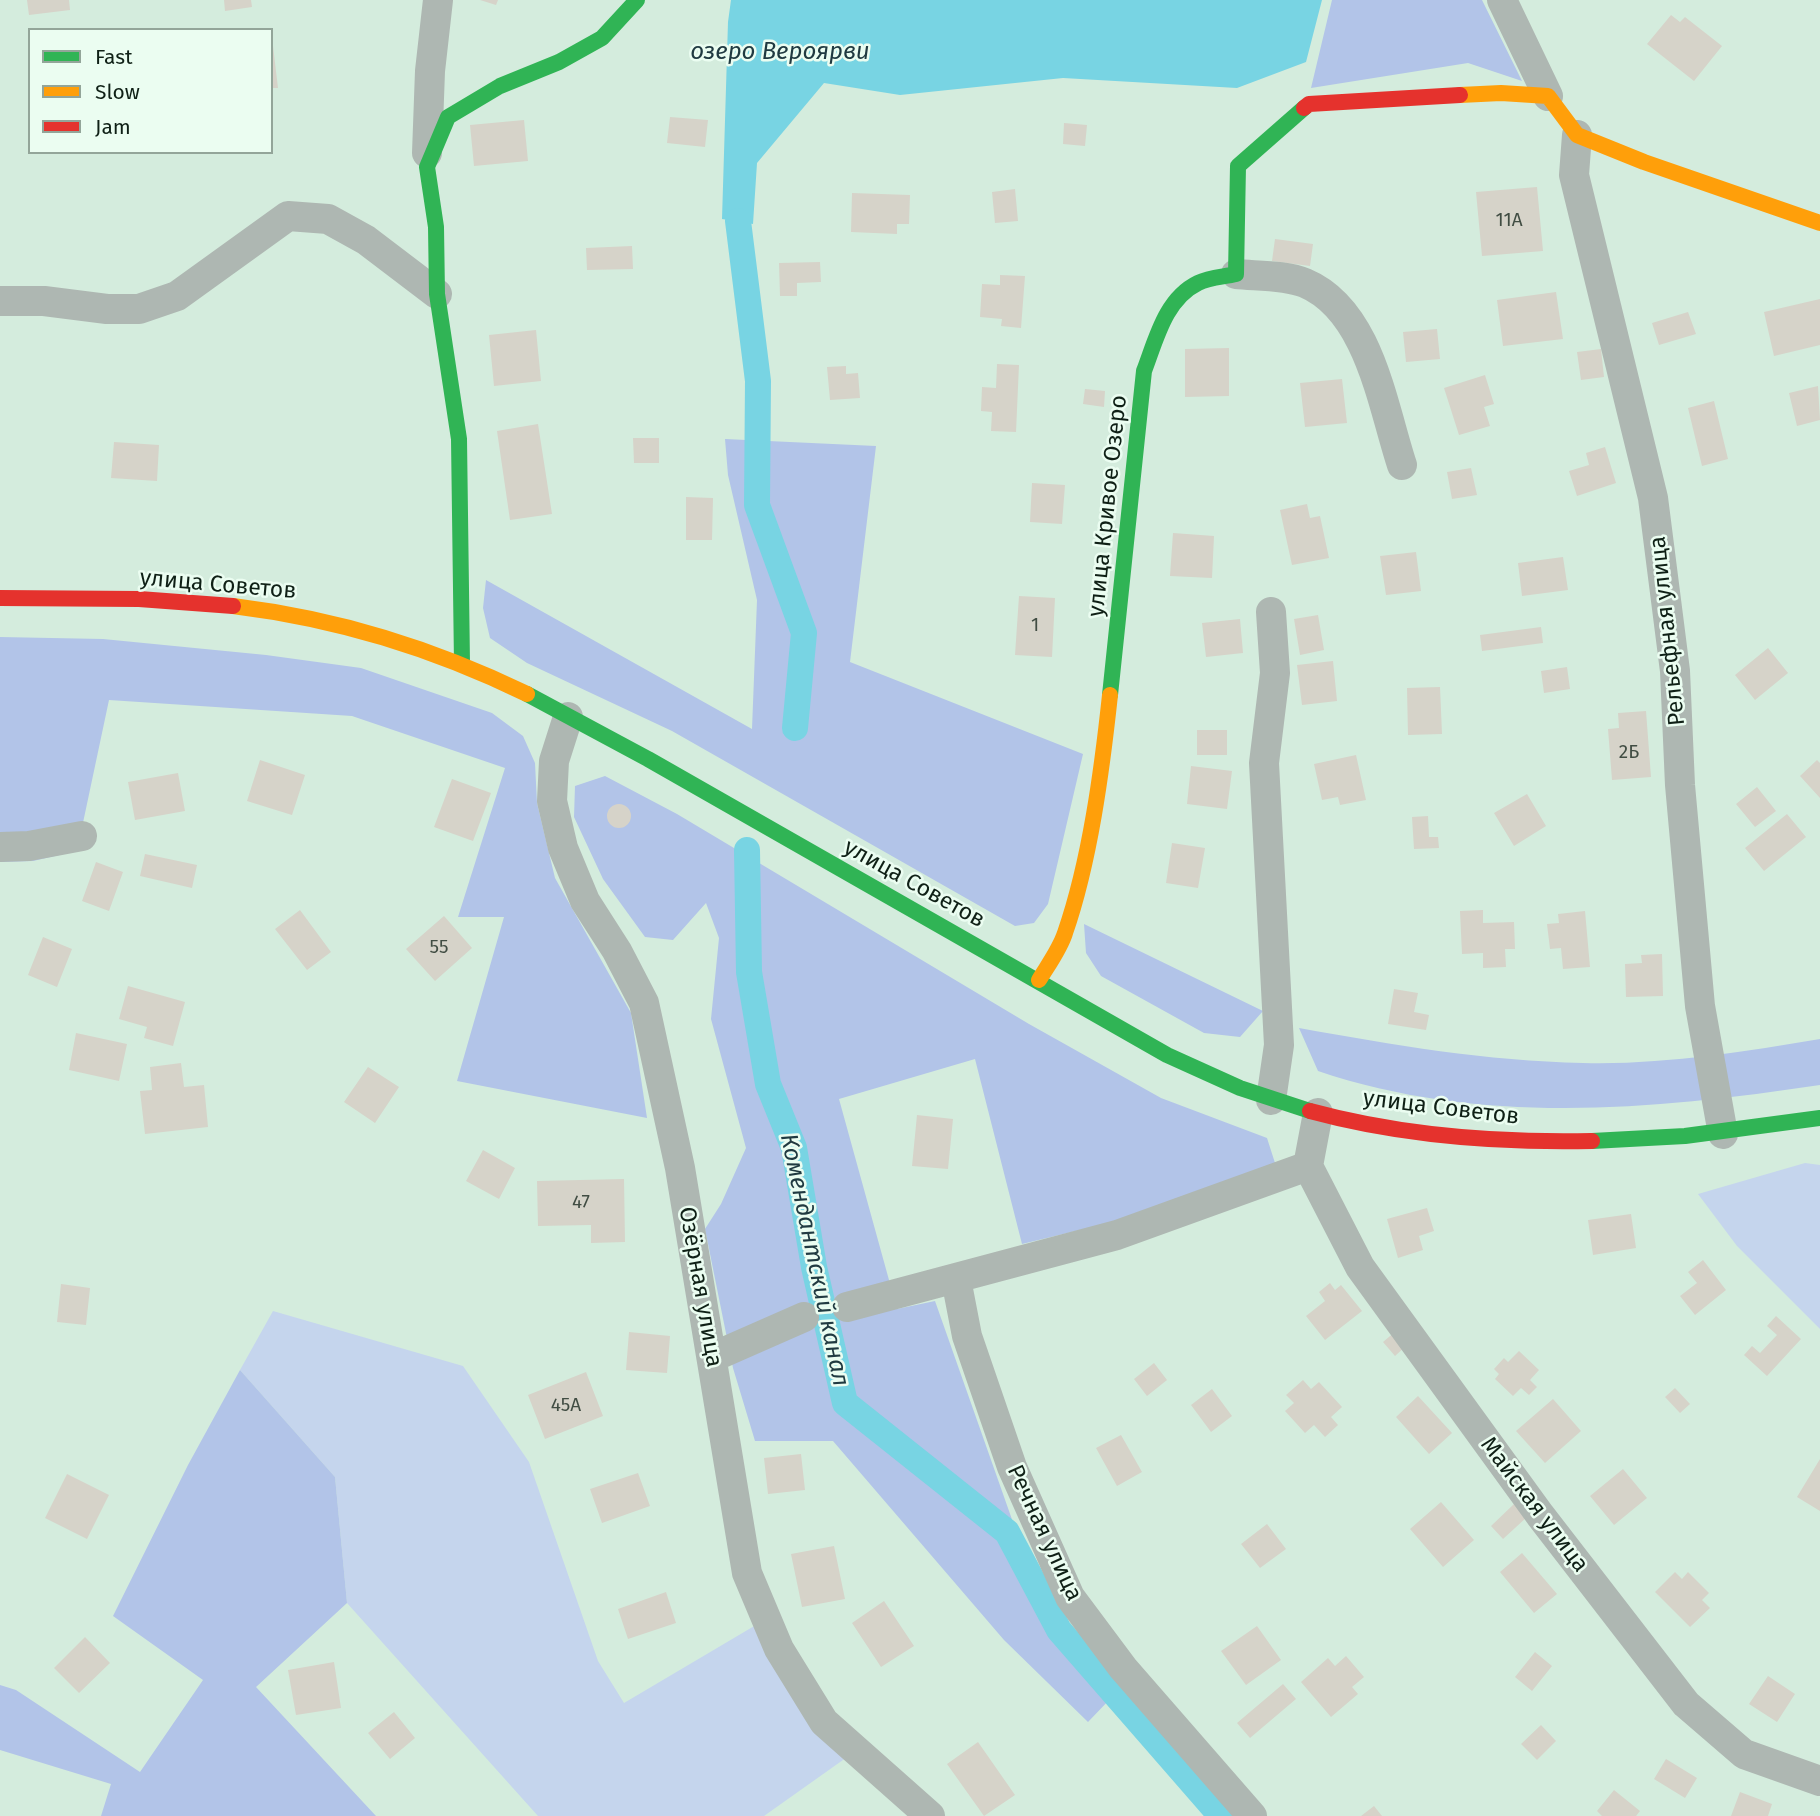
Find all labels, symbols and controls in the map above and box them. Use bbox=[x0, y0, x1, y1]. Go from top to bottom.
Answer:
legend bbox=[28, 28, 273, 154]
water label: озеро Вероярви bbox=[690, 38, 870, 66]
text: Fast bbox=[95, 44, 133, 70]
text: Slow bbox=[95, 79, 140, 105]
text: Jam bbox=[95, 114, 131, 140]
house number: 11А bbox=[1495, 210, 1523, 232]
street label: улица Кривое Озеро bbox=[1083, 394, 1133, 618]
street label: Рельефная улица bbox=[1644, 535, 1692, 727]
street label: улица Советов bbox=[139, 564, 297, 606]
house number: 1 bbox=[1031, 615, 1039, 637]
house number: 2Б bbox=[1619, 742, 1639, 764]
street label: улица Советов bbox=[839, 834, 989, 934]
house number: 55 bbox=[430, 937, 448, 959]
street label: улица Советов bbox=[1361, 1085, 1521, 1131]
water label: Комендантский канал bbox=[773, 1131, 855, 1389]
house number: 47 bbox=[572, 1192, 590, 1214]
street label: Озёрная улица bbox=[672, 1205, 728, 1369]
house number: 45А bbox=[551, 1395, 581, 1417]
street label: Майская улица bbox=[1474, 1432, 1594, 1578]
street label: Речная улица bbox=[1000, 1461, 1088, 1605]

